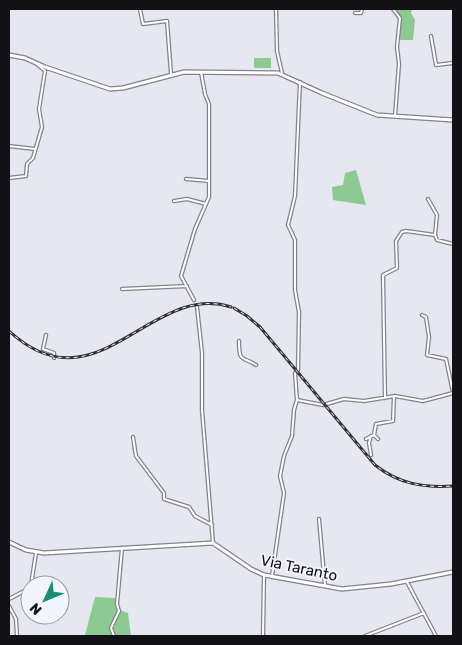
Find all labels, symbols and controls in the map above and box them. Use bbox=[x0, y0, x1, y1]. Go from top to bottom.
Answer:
street label: Via Taranto bbox=[259, 551, 339, 585]
north arrow bbox=[20, 575, 70, 625]
text: N bbox=[26, 599, 46, 618]

